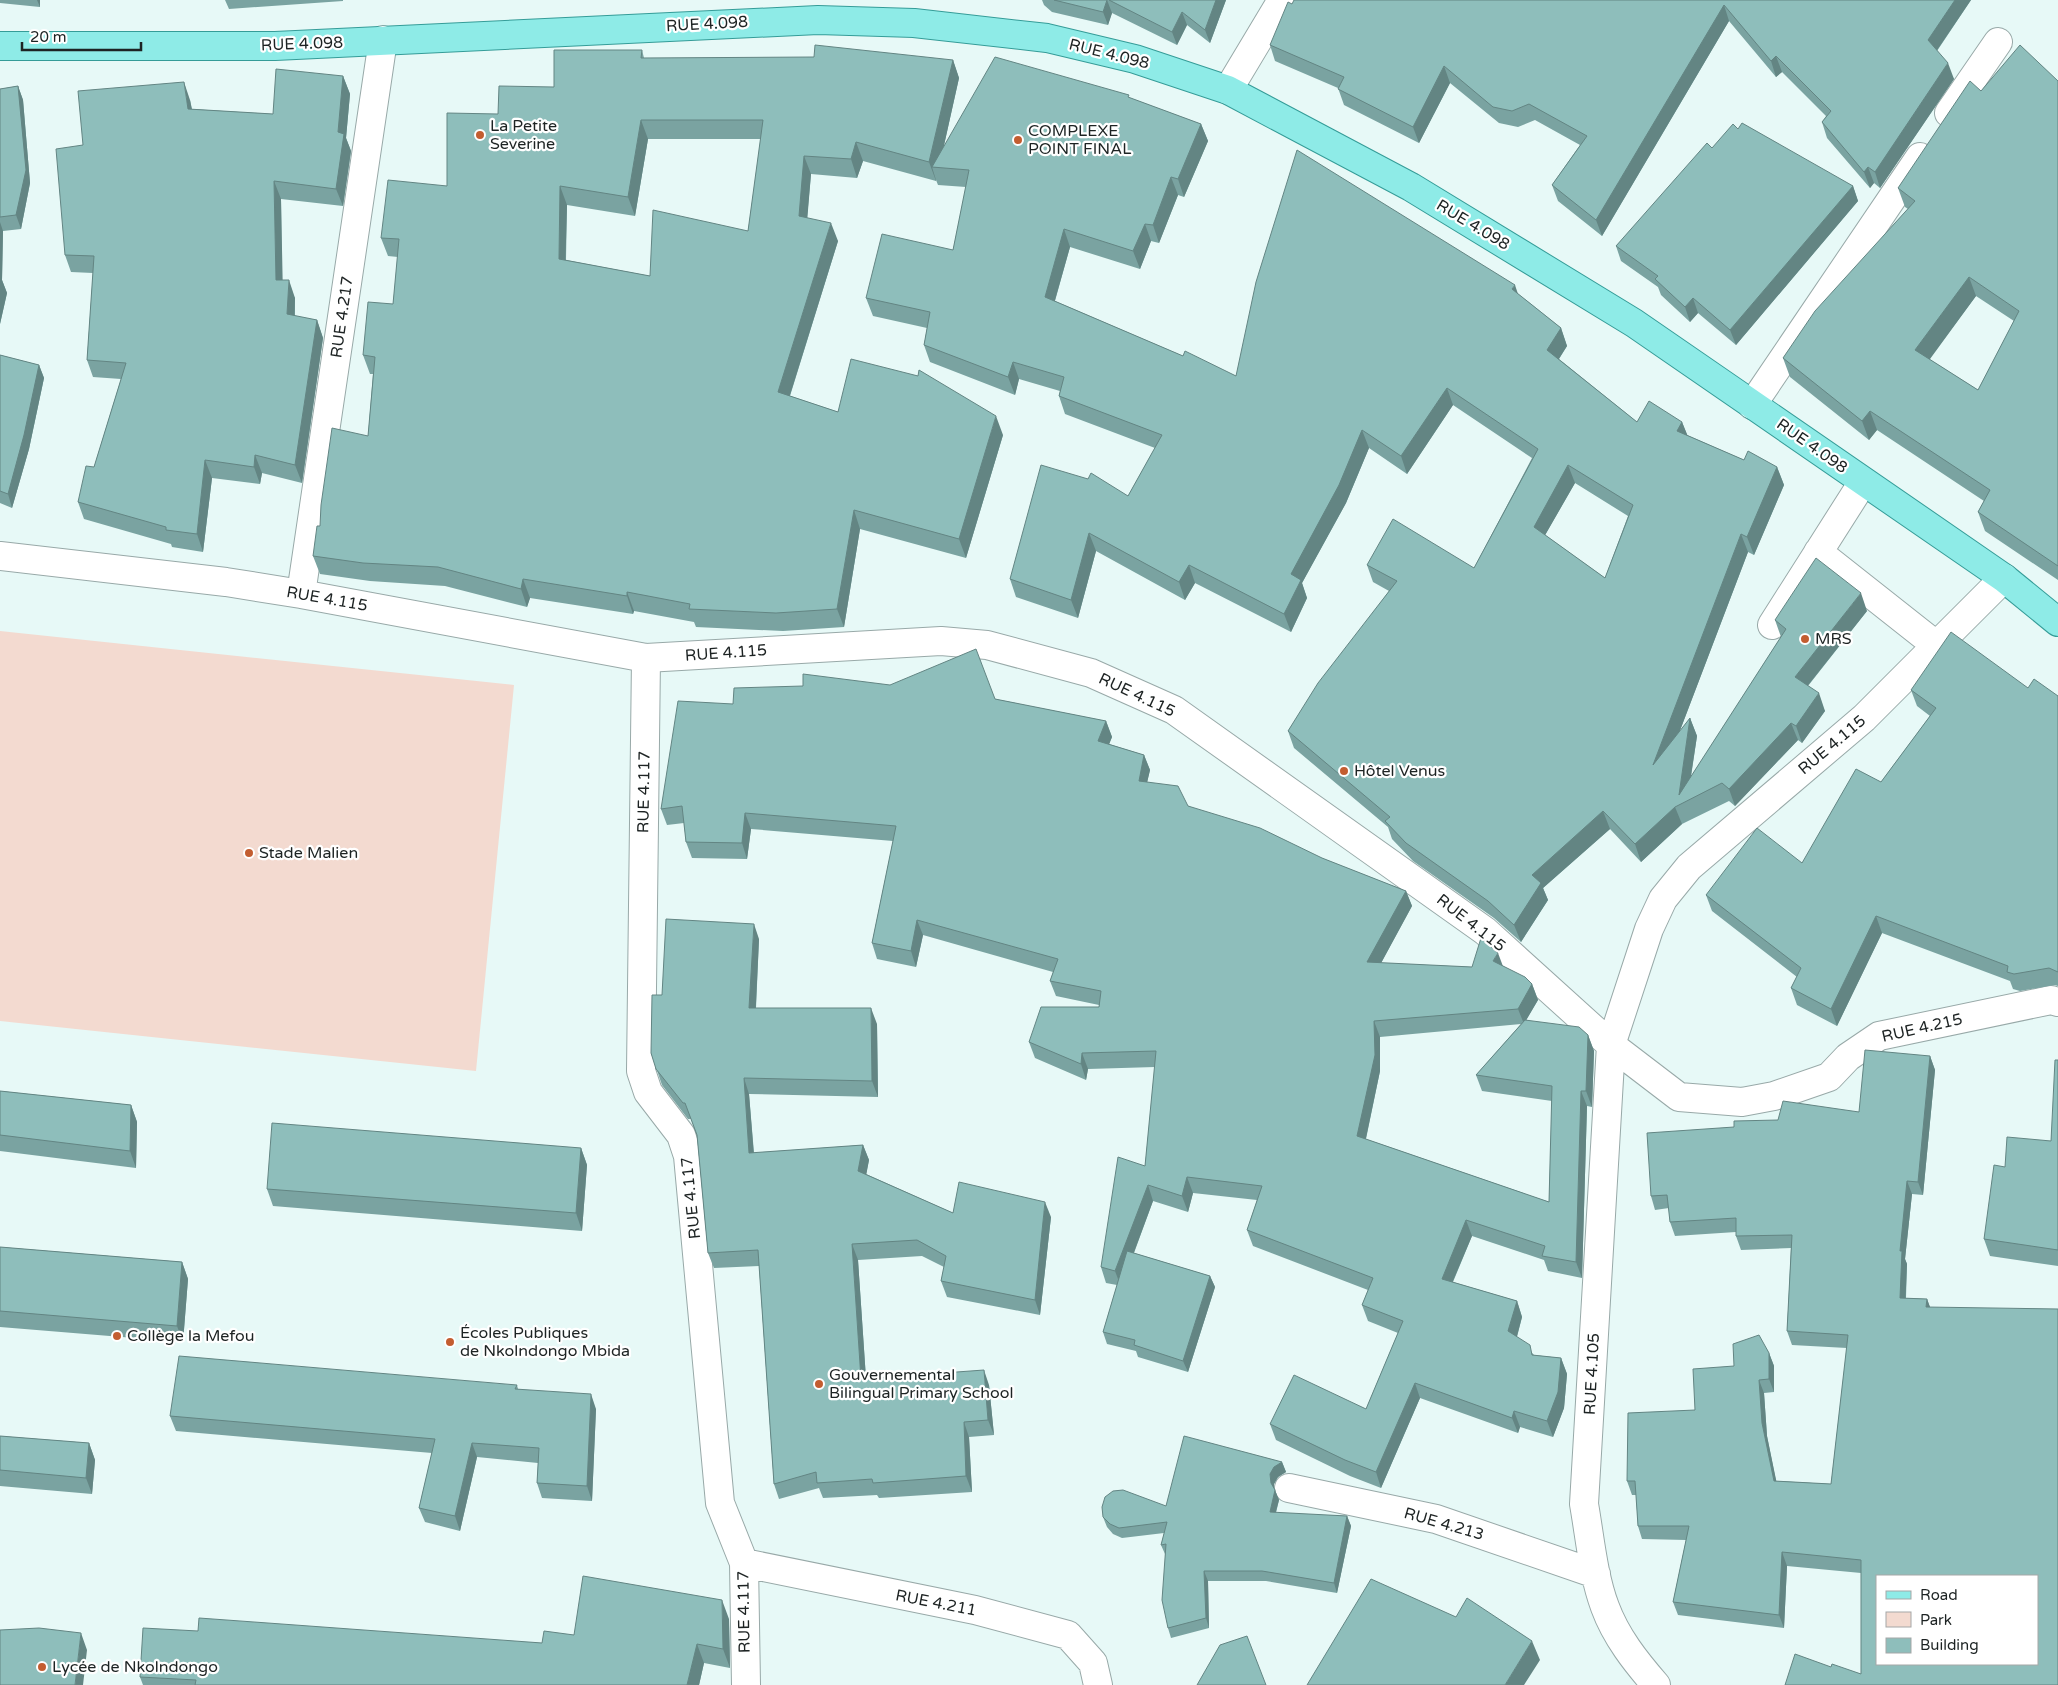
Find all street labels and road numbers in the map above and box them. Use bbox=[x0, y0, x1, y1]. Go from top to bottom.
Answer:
street label: RUE 4.098 bbox=[665, 12, 749, 36]
street label: RUE 4.098 bbox=[261, 33, 343, 55]
street label: RUE 4.098 bbox=[1067, 34, 1151, 74]
street label: RUE 4.098 bbox=[1433, 195, 1513, 255]
street label: RUE 4.217 bbox=[326, 275, 358, 359]
street label: RUE 4.098 bbox=[1773, 414, 1851, 478]
street label: RUE 4.115 bbox=[285, 582, 369, 616]
street label: RUE 4.115 bbox=[684, 640, 768, 666]
street label: RUE 4.115 bbox=[1096, 669, 1178, 721]
street label: RUE 4.115 bbox=[1794, 711, 1870, 779]
street label: RUE 4.117 bbox=[633, 751, 655, 833]
street label: RUE 4.115 bbox=[1432, 890, 1510, 956]
street label: RUE 4.215 bbox=[1880, 1009, 1964, 1047]
street label: RUE 4.117 bbox=[677, 1156, 705, 1240]
street label: RUE 4.105 bbox=[1580, 1332, 1604, 1416]
street label: RUE 4.213 bbox=[1402, 1503, 1486, 1545]
street label: RUE 4.117 bbox=[733, 1571, 755, 1653]
street label: RUE 4.211 bbox=[894, 1585, 978, 1621]

